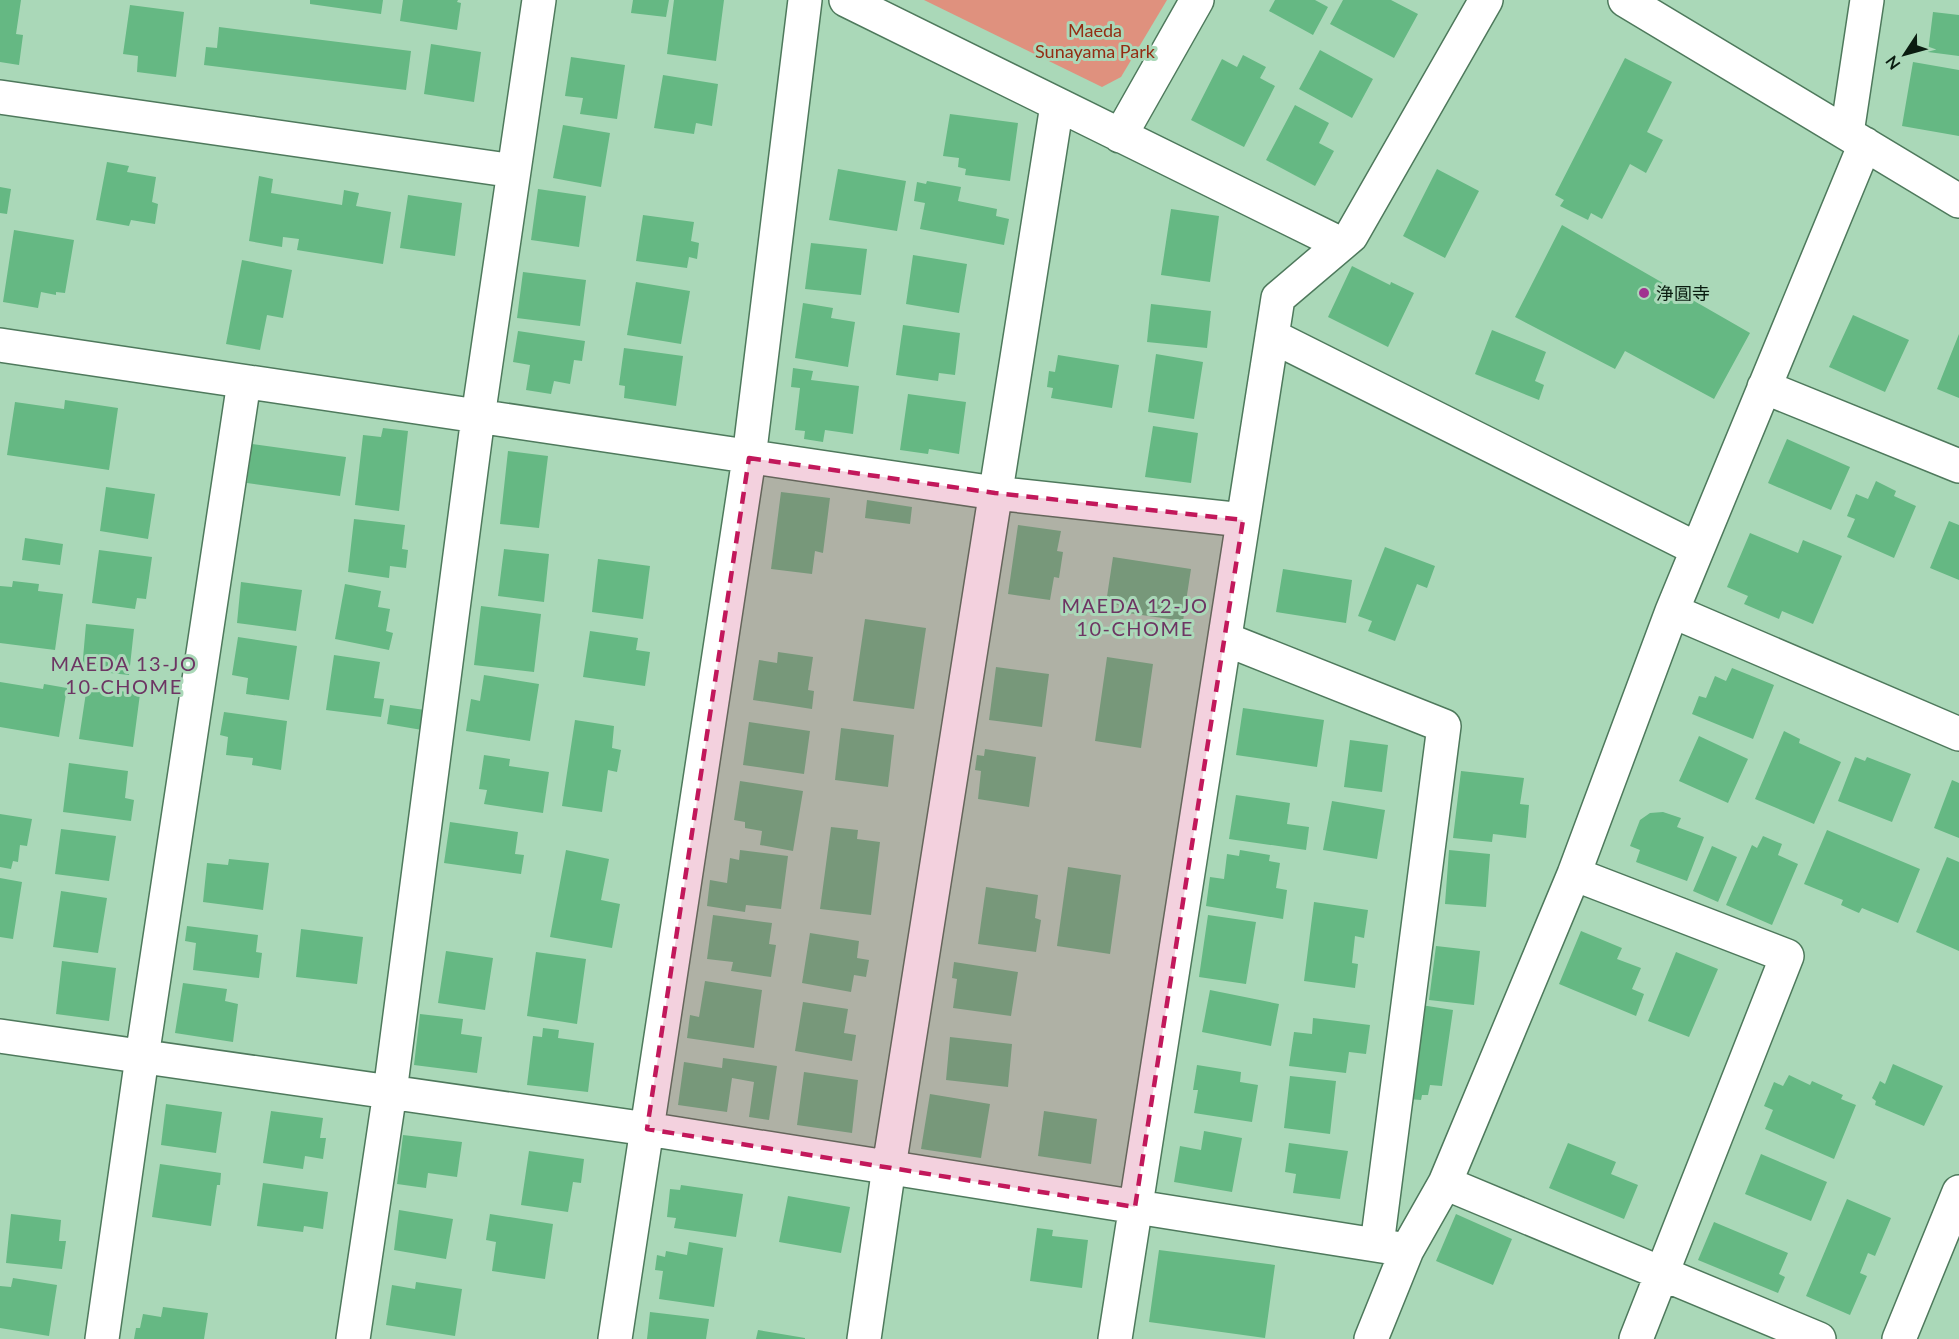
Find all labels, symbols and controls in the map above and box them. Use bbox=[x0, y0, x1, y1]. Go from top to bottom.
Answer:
park label: Maeda Sunayama Park bbox=[1035, 19, 1156, 62]
north arrow bbox=[1875, 24, 1935, 84]
text: N bbox=[1881, 53, 1904, 74]
place label: 浄圓寺 bbox=[1656, 282, 1710, 304]
marker: 浄圓寺 bbox=[1637, 286, 1651, 300]
district label: MAEDA 12-JO 10-CHOME bbox=[1062, 593, 1208, 640]
district label: MAEDA 13-JO 10-CHOME bbox=[51, 651, 197, 698]

